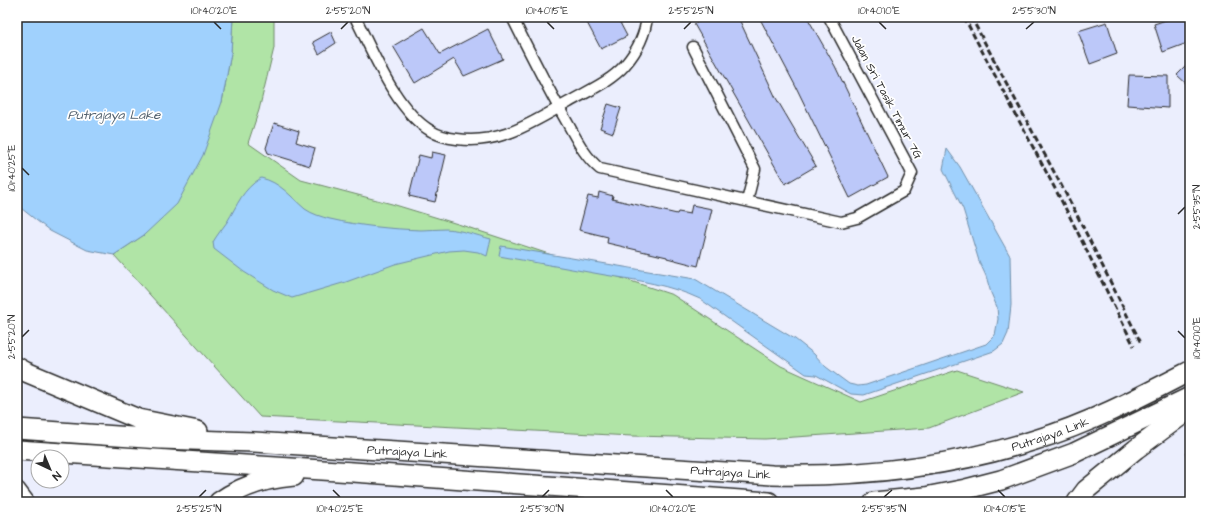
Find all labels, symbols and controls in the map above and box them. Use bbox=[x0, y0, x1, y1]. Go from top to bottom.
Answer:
text: 101°40'20"E bbox=[191, 4, 237, 18]
text: 2°55'20"N bbox=[326, 4, 370, 18]
text: 101°40'15"E bbox=[526, 4, 568, 18]
text: 2°55'25"N bbox=[668, 4, 714, 18]
text: 101°40'10"E bbox=[858, 4, 900, 18]
text: 2°55'30"N bbox=[1012, 4, 1056, 18]
street label: Jalan Sri Tasik Timur 7G bbox=[847, 32, 927, 163]
water label: Putrajaya Lake bbox=[68, 106, 161, 125]
text: 101°40'25"E bbox=[5, 144, 19, 191]
text: 2°55'35"N bbox=[1190, 185, 1204, 229]
text: 2°55'20"N bbox=[5, 315, 19, 359]
text: 101°40'10"E bbox=[1190, 317, 1204, 359]
street label: Putrajaya Link bbox=[1010, 413, 1092, 456]
street label: Putrajaya Link bbox=[366, 441, 449, 463]
north arrow bbox=[30, 449, 70, 489]
street label: Putrajaya Link bbox=[690, 462, 772, 484]
text: N bbox=[49, 468, 64, 484]
text: 2°55'25"N bbox=[176, 502, 222, 516]
text: 101°40'25"E bbox=[317, 502, 364, 516]
text: 2°55'30"N bbox=[520, 502, 564, 516]
text: 101°40'20"E bbox=[650, 502, 696, 516]
text: 2°55'35"N bbox=[862, 502, 906, 516]
text: 101°40'15"E bbox=[984, 502, 1026, 516]

